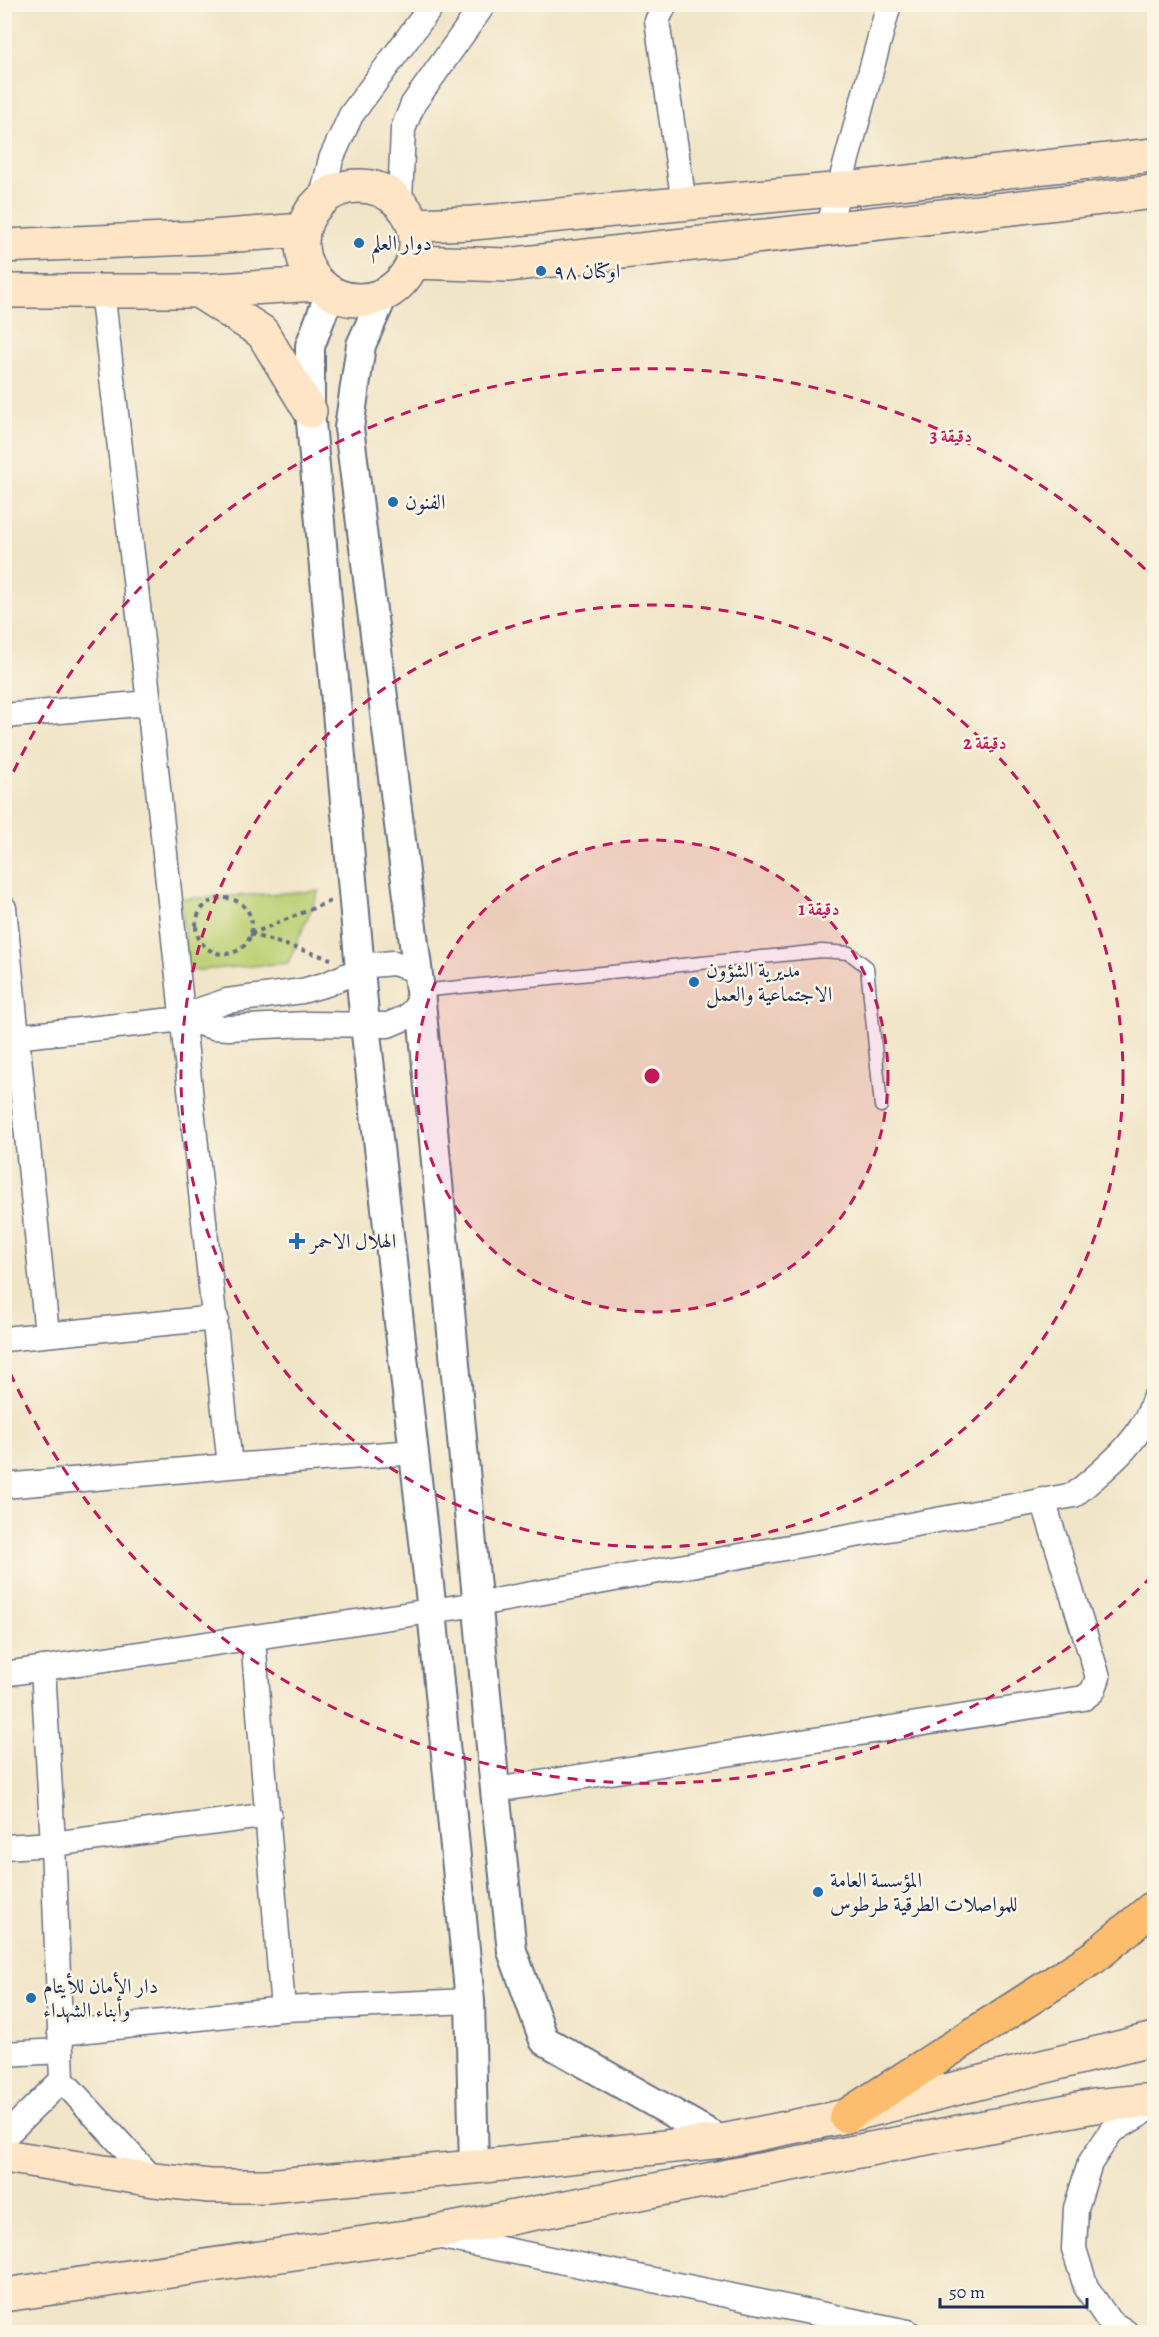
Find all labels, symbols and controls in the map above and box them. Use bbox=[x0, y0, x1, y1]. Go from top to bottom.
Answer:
place label: دوار العلم bbox=[371, 229, 432, 264]
marker: دوار العلم bbox=[352, 236, 366, 250]
place label: اوكتان ٩٨ bbox=[553, 257, 620, 285]
marker: اوكتان ٩٨ bbox=[534, 264, 548, 278]
text: 3 دقيقة bbox=[930, 424, 972, 448]
place label: الفنون bbox=[405, 488, 446, 516]
marker: الفنون bbox=[386, 495, 400, 509]
text: 2 دقيقة bbox=[963, 731, 1007, 755]
text: 1 دقيقة bbox=[798, 897, 840, 921]
place label: مديرية الشؤون الاجتماعية والعمل bbox=[706, 956, 832, 1009]
marker: مديرية الشؤون الاجتماعية والعمل bbox=[687, 975, 701, 989]
centre of rings bbox=[642, 1066, 662, 1086]
place label: الهلال الاحمر bbox=[308, 1227, 396, 1255]
marker: الهلال الاحمر bbox=[288, 1232, 306, 1250]
place label: المؤسسة العامة للمواصلات الطرقية طرطوس bbox=[830, 1866, 1018, 1918]
marker: المؤسسة العامة للمواصلات الطرقية طرطوس bbox=[811, 1885, 825, 1899]
place label: دار الأمان للأيتام وأبناء الشهداء bbox=[43, 1971, 158, 2024]
marker: دار الأمان للأيتام وأبناء الشهداء bbox=[24, 1991, 38, 2005]
scale bar bbox=[940, 2271, 1087, 2309]
text: 50 m bbox=[949, 2280, 985, 2304]

